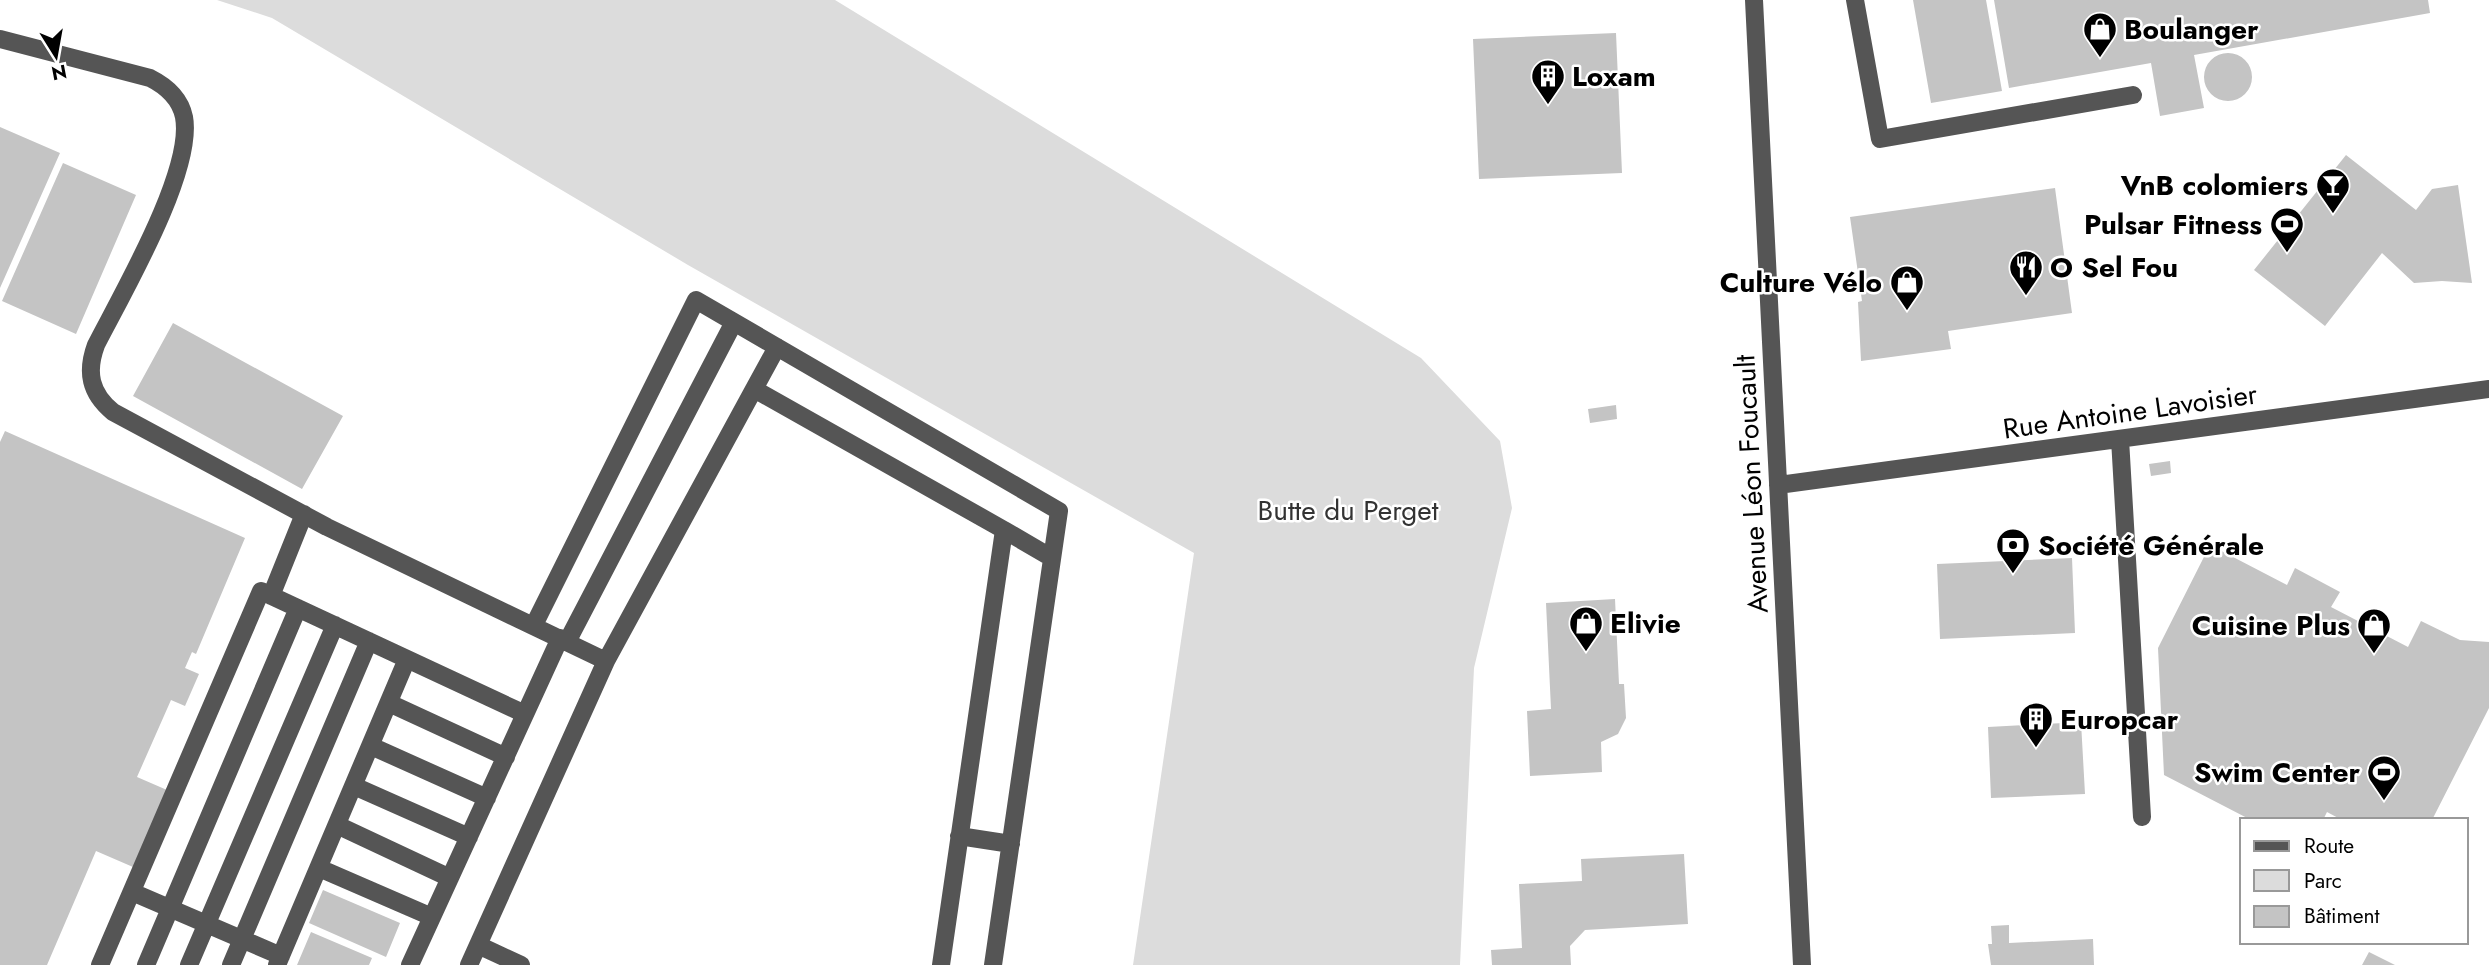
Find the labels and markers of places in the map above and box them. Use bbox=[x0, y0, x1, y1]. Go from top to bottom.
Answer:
place label: Boulanger bbox=[2124, 9, 2259, 50]
shop icon: Boulanger bbox=[2081, 10, 2119, 59]
place label: Loxam bbox=[1572, 56, 1656, 97]
building icon: Loxam bbox=[1529, 57, 1567, 106]
place label: VnB colomiers bbox=[2120, 165, 2308, 206]
bar icon: VnB colomiers bbox=[2314, 166, 2352, 215]
place label: Pulsar Fitness bbox=[2084, 204, 2262, 245]
sports icon: Pulsar Fitness bbox=[2268, 205, 2306, 254]
place label: O Sel Fou bbox=[2050, 247, 2178, 288]
restaurant icon: O Sel Fou bbox=[2007, 248, 2045, 297]
place label: Culture Vélo bbox=[1720, 262, 1882, 303]
shop icon: Culture Vélo bbox=[1888, 263, 1926, 312]
place label: Société Générale bbox=[2038, 525, 2264, 566]
bank icon: Société Générale bbox=[1994, 526, 2032, 575]
place label: Elivie bbox=[1610, 603, 1681, 644]
shop icon: Elivie bbox=[1567, 604, 1605, 653]
place label: Cuisine Plus bbox=[2192, 605, 2350, 646]
shop icon: Cuisine Plus bbox=[2355, 606, 2393, 655]
place label: Europcar bbox=[2060, 699, 2179, 740]
building icon: Europcar bbox=[2017, 700, 2055, 749]
place label: Swim Center bbox=[2194, 752, 2360, 793]
sports icon: Swim Center bbox=[2365, 753, 2403, 802]

